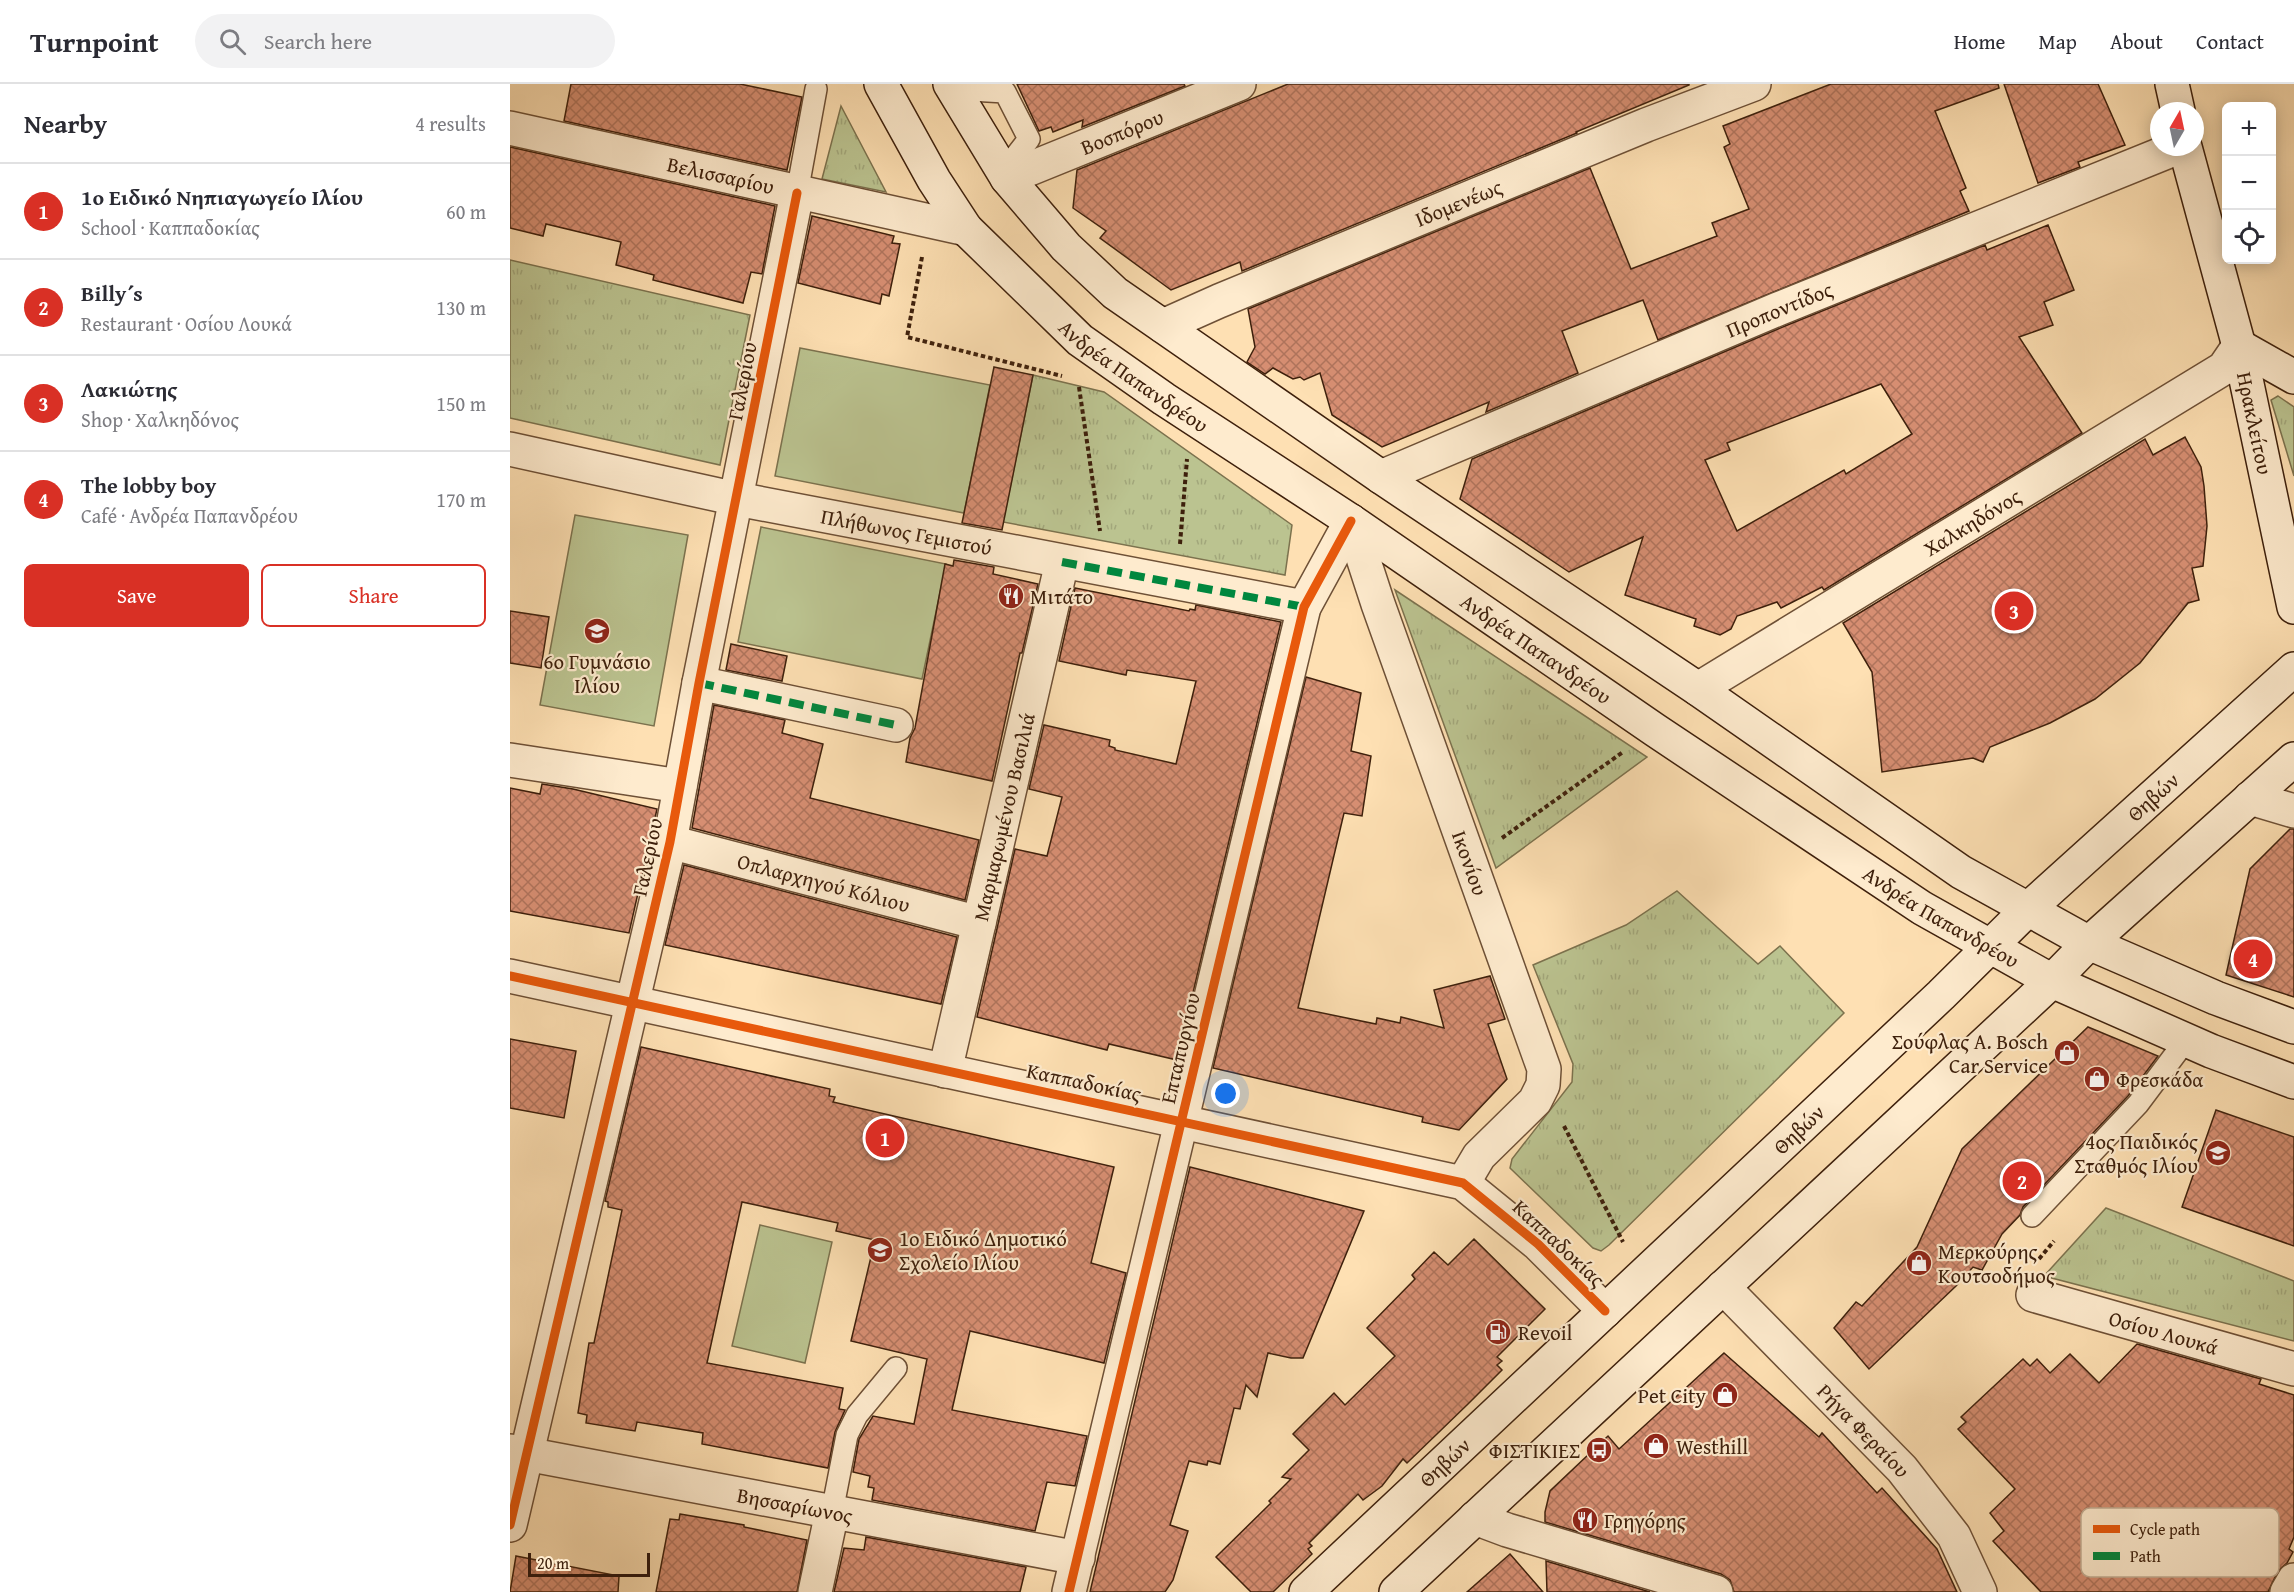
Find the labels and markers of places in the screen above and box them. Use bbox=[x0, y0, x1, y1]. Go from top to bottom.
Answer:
restaurant icon: Μιτάτο bbox=[996, 581, 1026, 611]
place label: Μιτάτο bbox=[1030, 581, 1093, 612]
pin: 3 bbox=[1994, 588, 2034, 634]
school or university icon: 6ο Γυμνάσιο Ιλίου bbox=[582, 616, 612, 646]
place label: 6ο Γυμνάσιο Ιλίου bbox=[543, 646, 651, 701]
pin: 4 bbox=[2234, 936, 2272, 982]
place label: Σούφλας Α. Bosch Car Service bbox=[1892, 1026, 2048, 1081]
shop icon: Σούφλας Α. Bosch Car Service bbox=[2052, 1038, 2082, 1068]
shop icon: Φρεσκάδα bbox=[2082, 1064, 2112, 1094]
place label: Φρεσκάδα bbox=[2116, 1064, 2204, 1095]
pin: 1 bbox=[866, 1116, 904, 1160]
place label: 4ος Παιδικός Σταθμός Ιλίου bbox=[2074, 1126, 2198, 1181]
school or university icon: 4ος Παιδικός Σταθμός Ιλίου bbox=[2203, 1138, 2233, 1168]
pin: 2 bbox=[2002, 1158, 2042, 1204]
place label: 1ο Ειδικό Δημοτικό Σχολείο Ιλίου bbox=[899, 1223, 1067, 1278]
school or university icon: 1ο Ειδικό Δημοτικό Σχολείο Ιλίου bbox=[865, 1235, 895, 1265]
place label: Μερκούρης Κουτσοδήμος bbox=[1938, 1236, 2055, 1291]
shop icon: Μερκούρης Κουτσοδήμος bbox=[1904, 1248, 1934, 1278]
fuel station icon: Revoil bbox=[1483, 1317, 1513, 1347]
place label: Revoil bbox=[1518, 1317, 1573, 1348]
place label: Pet City bbox=[1638, 1380, 1707, 1411]
shop icon: Pet City bbox=[1710, 1380, 1740, 1410]
shop icon: Westhill bbox=[1641, 1431, 1671, 1461]
place label: Westhill bbox=[1676, 1431, 1748, 1462]
place label: ΦΙΣΤΙΚΙΕΣ bbox=[1489, 1435, 1580, 1466]
bus stop icon: ΦΙΣΤΙΚΙΕΣ bbox=[1584, 1435, 1614, 1465]
restaurant icon: Γρηγόρης bbox=[1570, 1505, 1600, 1535]
place label: Γρηγόρης bbox=[1604, 1505, 1686, 1536]

